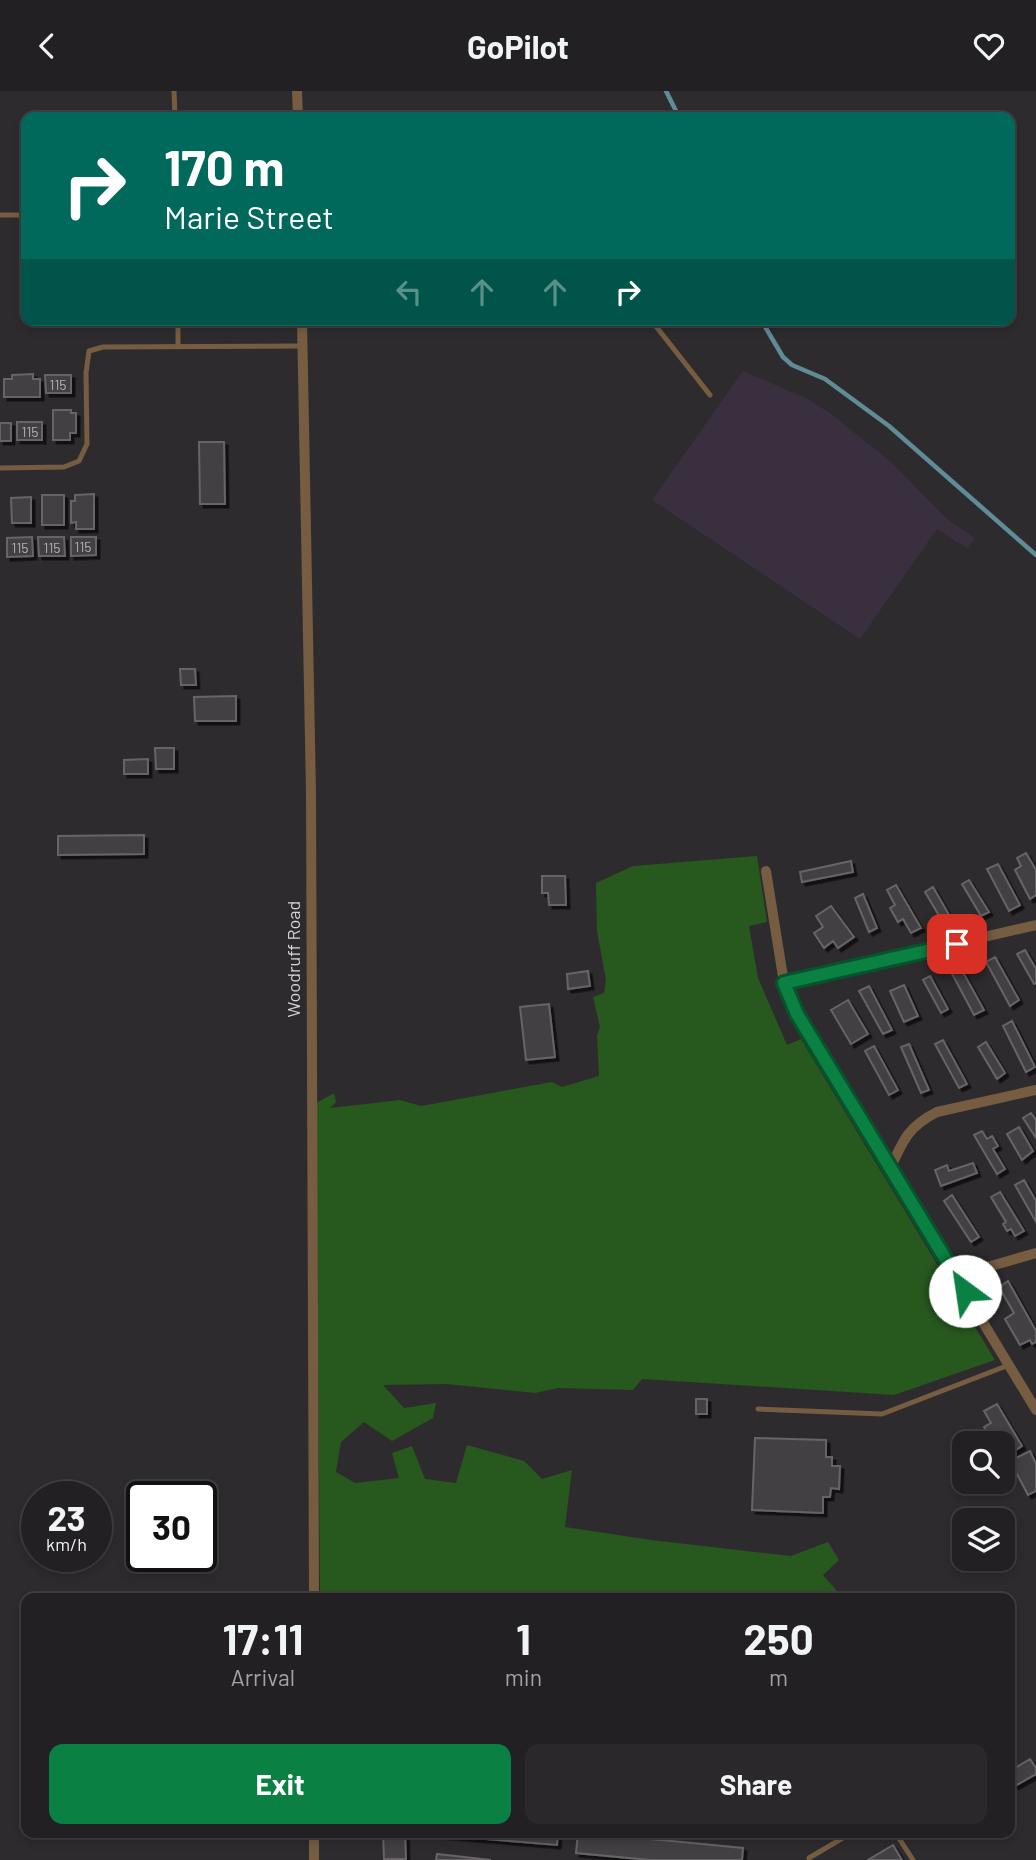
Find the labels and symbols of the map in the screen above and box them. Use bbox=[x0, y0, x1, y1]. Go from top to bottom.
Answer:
house number: 115 bbox=[49, 376, 67, 393]
house number: 115 bbox=[21, 423, 39, 440]
house number: 115 bbox=[74, 538, 92, 555]
house number: 115 bbox=[11, 539, 29, 556]
house number: 115 bbox=[43, 539, 61, 556]
street label: Woodruff Road bbox=[282, 901, 304, 1017]
pin bbox=[927, 914, 987, 974]
position arrow bbox=[928, 1254, 1002, 1328]
speed limit sign: 30 bbox=[126, 1481, 217, 1572]

